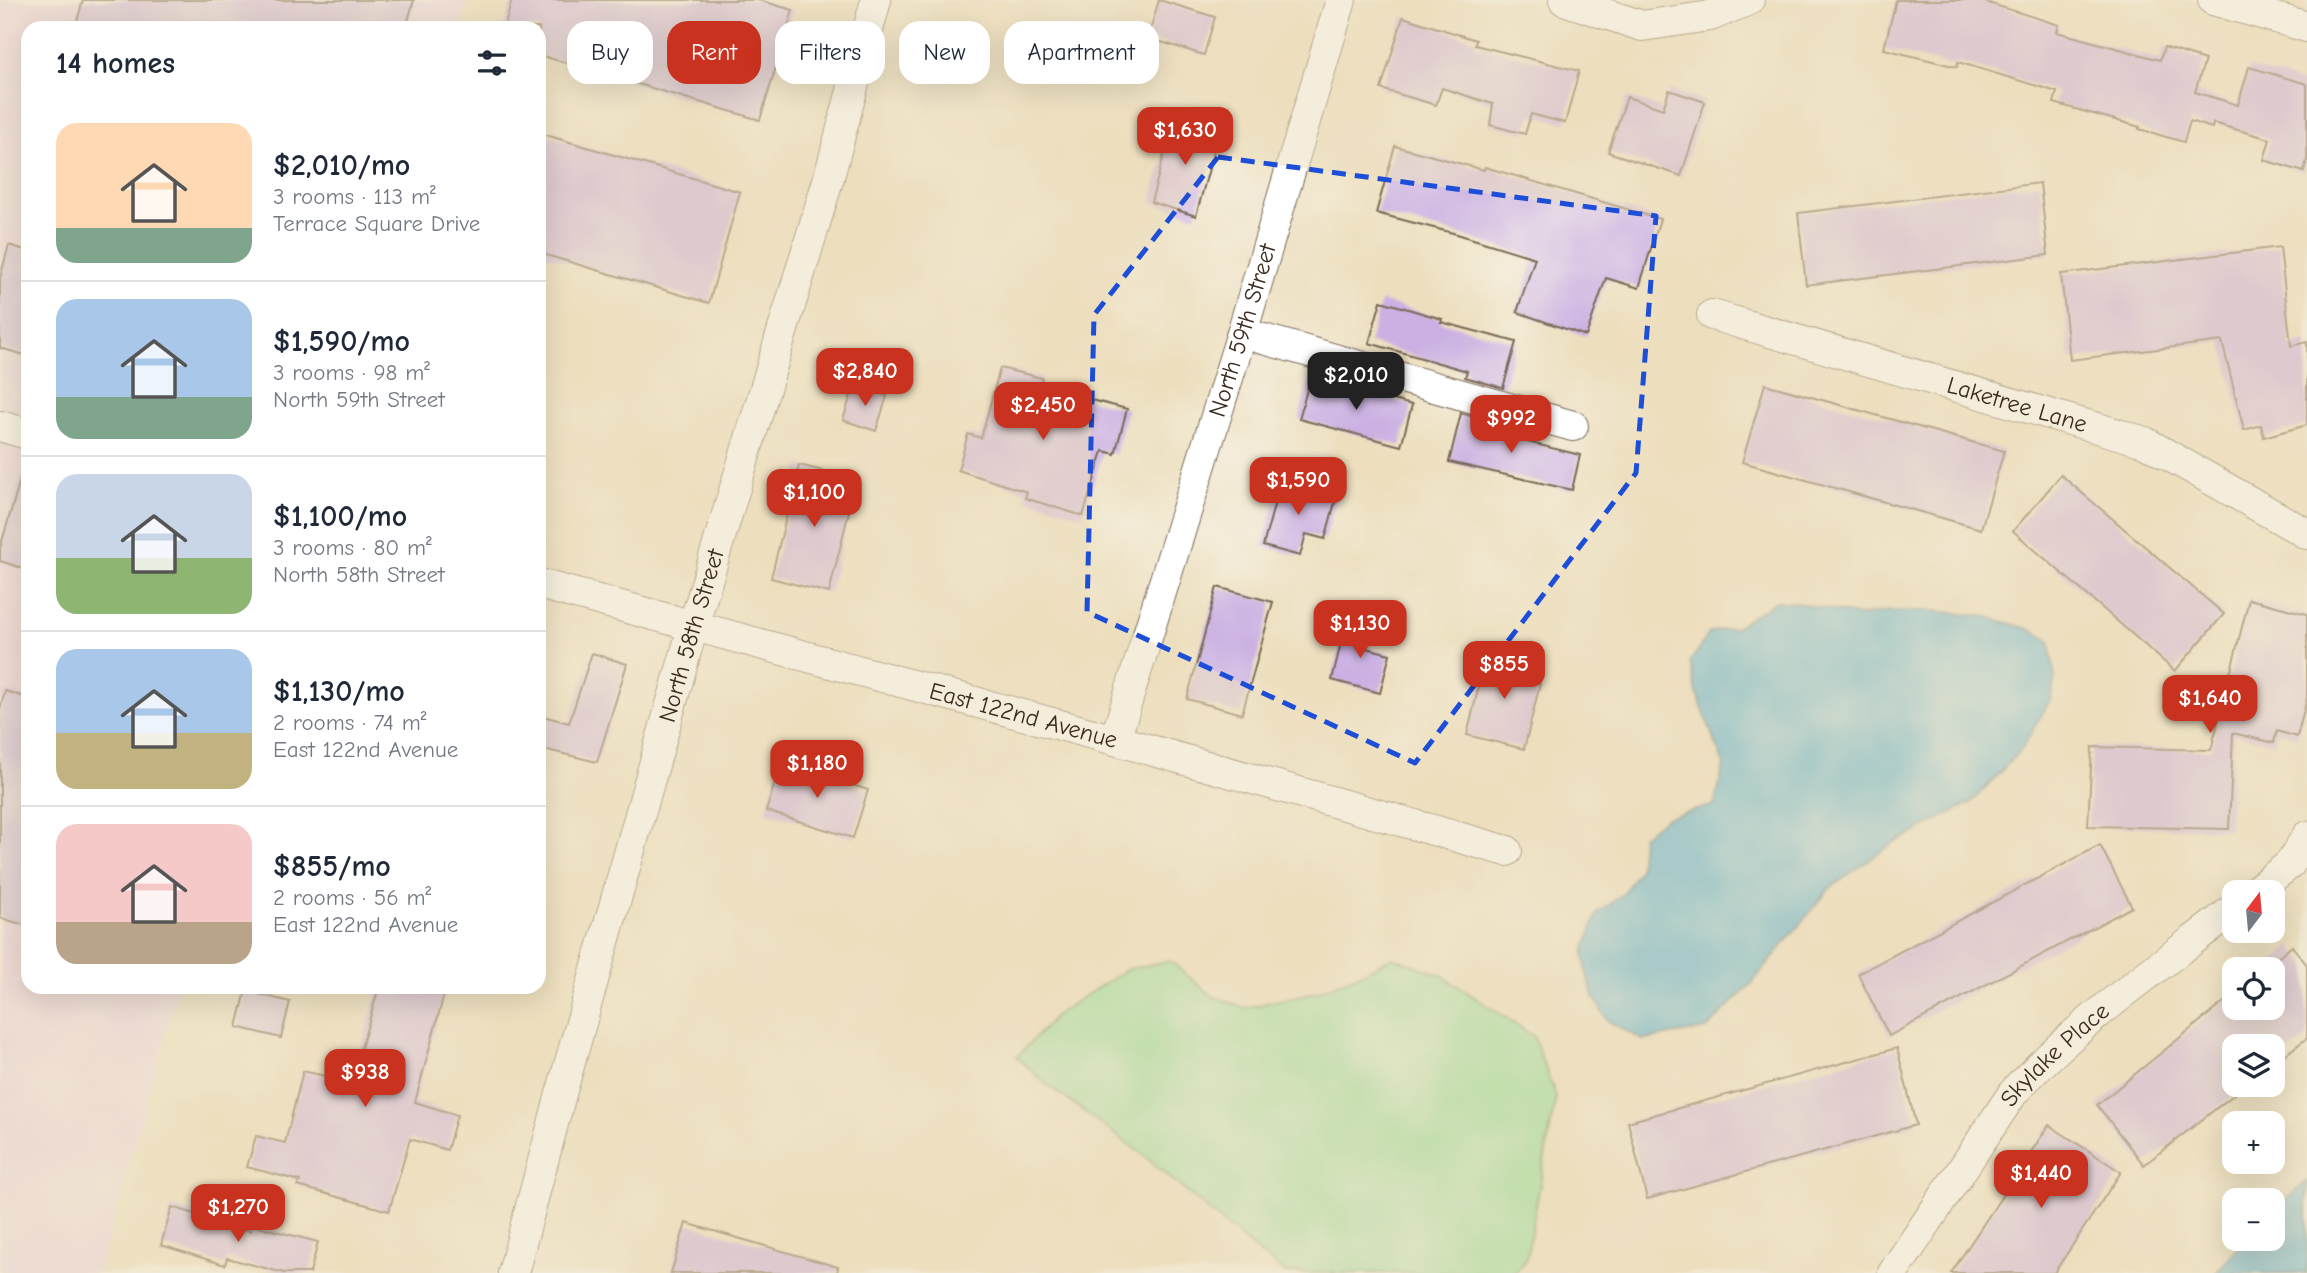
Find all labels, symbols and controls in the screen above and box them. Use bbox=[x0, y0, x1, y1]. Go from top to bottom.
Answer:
chip: Buy bbox=[567, 21, 653, 84]
chip: Rent bbox=[667, 21, 761, 84]
chip: Filters bbox=[775, 21, 885, 84]
chip: New bbox=[899, 21, 990, 84]
chip: Apartment bbox=[1004, 21, 1159, 84]
icon: filters bbox=[473, 44, 511, 82]
text: 14 homes bbox=[56, 46, 175, 81]
pin: $1,630 bbox=[1128, 108, 1242, 167]
text: $1,630 bbox=[1153, 116, 1217, 143]
text: $2,010/mo bbox=[273, 148, 410, 183]
icon: home bbox=[112, 151, 196, 235]
text: 3 rooms · 113 m² bbox=[273, 183, 436, 210]
text: Terrace Square Drive bbox=[273, 210, 480, 237]
street label: North 59th Street bbox=[1203, 239, 1282, 420]
text: $1,590/mo bbox=[273, 324, 410, 359]
icon: home bbox=[112, 327, 196, 411]
pin: $2,840 bbox=[808, 348, 922, 408]
pin: $2,010 bbox=[1299, 352, 1413, 412]
text: $2,840 bbox=[832, 357, 898, 384]
text: 3 rooms · 98 m² bbox=[273, 359, 430, 386]
text: $2,010 bbox=[1323, 361, 1389, 388]
street label: Laketree Lane bbox=[1944, 371, 2090, 438]
pin: $2,450 bbox=[986, 382, 1100, 442]
text: North 59th Street bbox=[273, 386, 445, 413]
text: $2,450 bbox=[1010, 391, 1076, 418]
pin: $992 bbox=[1470, 396, 1552, 455]
text: $992 bbox=[1486, 404, 1536, 431]
pin: $1,590 bbox=[1241, 458, 1355, 517]
text: $1,590 bbox=[1266, 466, 1330, 493]
pin: $1,100 bbox=[757, 470, 871, 529]
text: $1,100 bbox=[783, 478, 845, 505]
text: $1,100/mo bbox=[273, 499, 407, 534]
icon: home bbox=[112, 502, 196, 586]
text: 3 rooms · 80 m² bbox=[273, 534, 432, 561]
street label: North 58th Street bbox=[653, 544, 730, 725]
text: North 58th Street bbox=[273, 561, 445, 588]
pin: $1,130 bbox=[1303, 600, 1417, 660]
text: $1,130 bbox=[1330, 609, 1390, 636]
pin: $855 bbox=[1463, 642, 1545, 701]
text: $855 bbox=[1479, 650, 1529, 677]
text: $1,130/mo bbox=[273, 674, 405, 709]
street label: East 122nd Avenue bbox=[926, 676, 1121, 754]
pin: $1,640 bbox=[2153, 676, 2267, 735]
icon: home bbox=[112, 677, 196, 761]
text: $1,640 bbox=[2178, 684, 2242, 711]
text: 2 rooms · 74 m² bbox=[273, 709, 426, 736]
text: East 122nd Avenue bbox=[273, 736, 458, 763]
pin: $1,180 bbox=[760, 740, 874, 800]
text: $1,180 bbox=[786, 749, 848, 776]
text: $855/mo bbox=[273, 849, 391, 884]
icon: home bbox=[112, 852, 196, 936]
north arrow bbox=[2222, 880, 2286, 943]
map controls bbox=[2222, 880, 2285, 1251]
text: 2 rooms · 56 m² bbox=[273, 884, 431, 911]
text: East 122nd Avenue bbox=[273, 911, 458, 938]
button: locate bbox=[2222, 957, 2285, 1020]
street label: Skylake Place bbox=[1994, 997, 2115, 1112]
button: layers bbox=[2222, 1034, 2285, 1097]
pin: $938 bbox=[324, 1050, 406, 1109]
text: $938 bbox=[341, 1058, 390, 1085]
button: + bbox=[2222, 1111, 2285, 1174]
pin: $1,440 bbox=[1984, 1150, 2098, 1210]
text: $1,440 bbox=[2010, 1159, 2072, 1186]
pin: $1,270 bbox=[181, 1184, 295, 1244]
button: − bbox=[2222, 1188, 2285, 1251]
text: $1,270 bbox=[207, 1193, 269, 1220]

